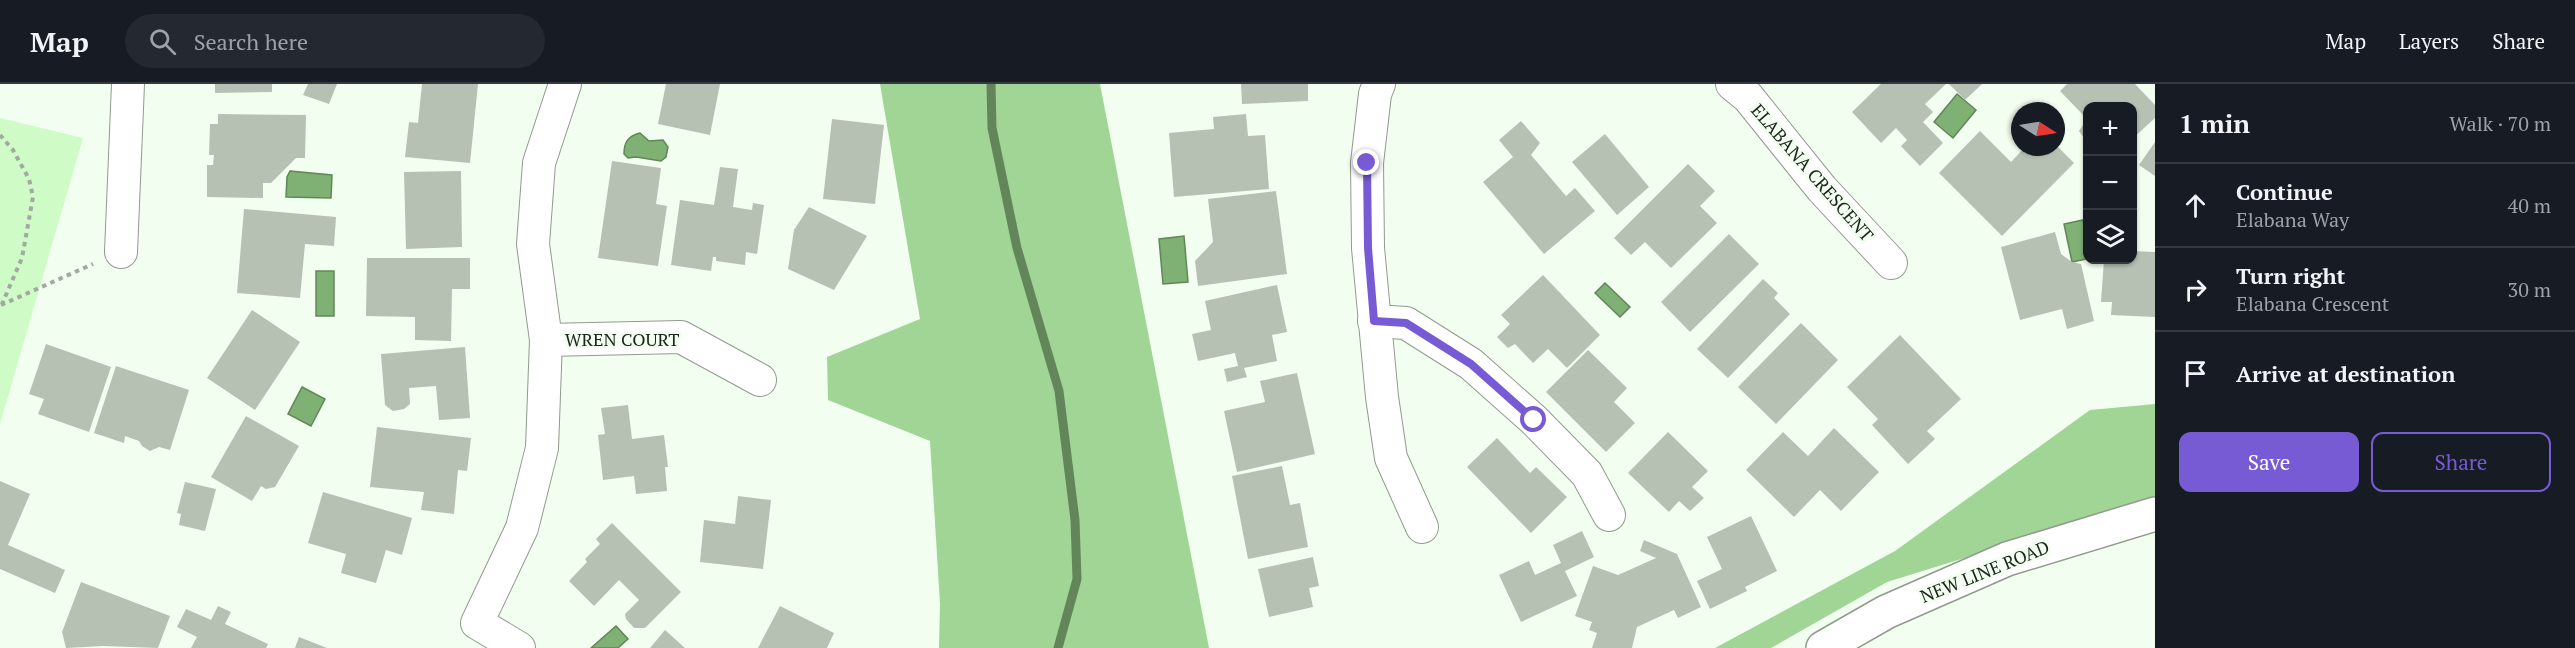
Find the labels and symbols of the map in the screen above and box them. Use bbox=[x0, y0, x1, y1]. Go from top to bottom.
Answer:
street label: ELABANA CRESCENT bbox=[1746, 98, 1879, 246]
north arrow bbox=[2011, 102, 2065, 156]
route end bbox=[1353, 149, 1379, 175]
street label: WREN COURT bbox=[565, 327, 679, 351]
route start bbox=[1520, 406, 1546, 432]
street label: NEW LINE ROAD bbox=[1916, 534, 2053, 608]

